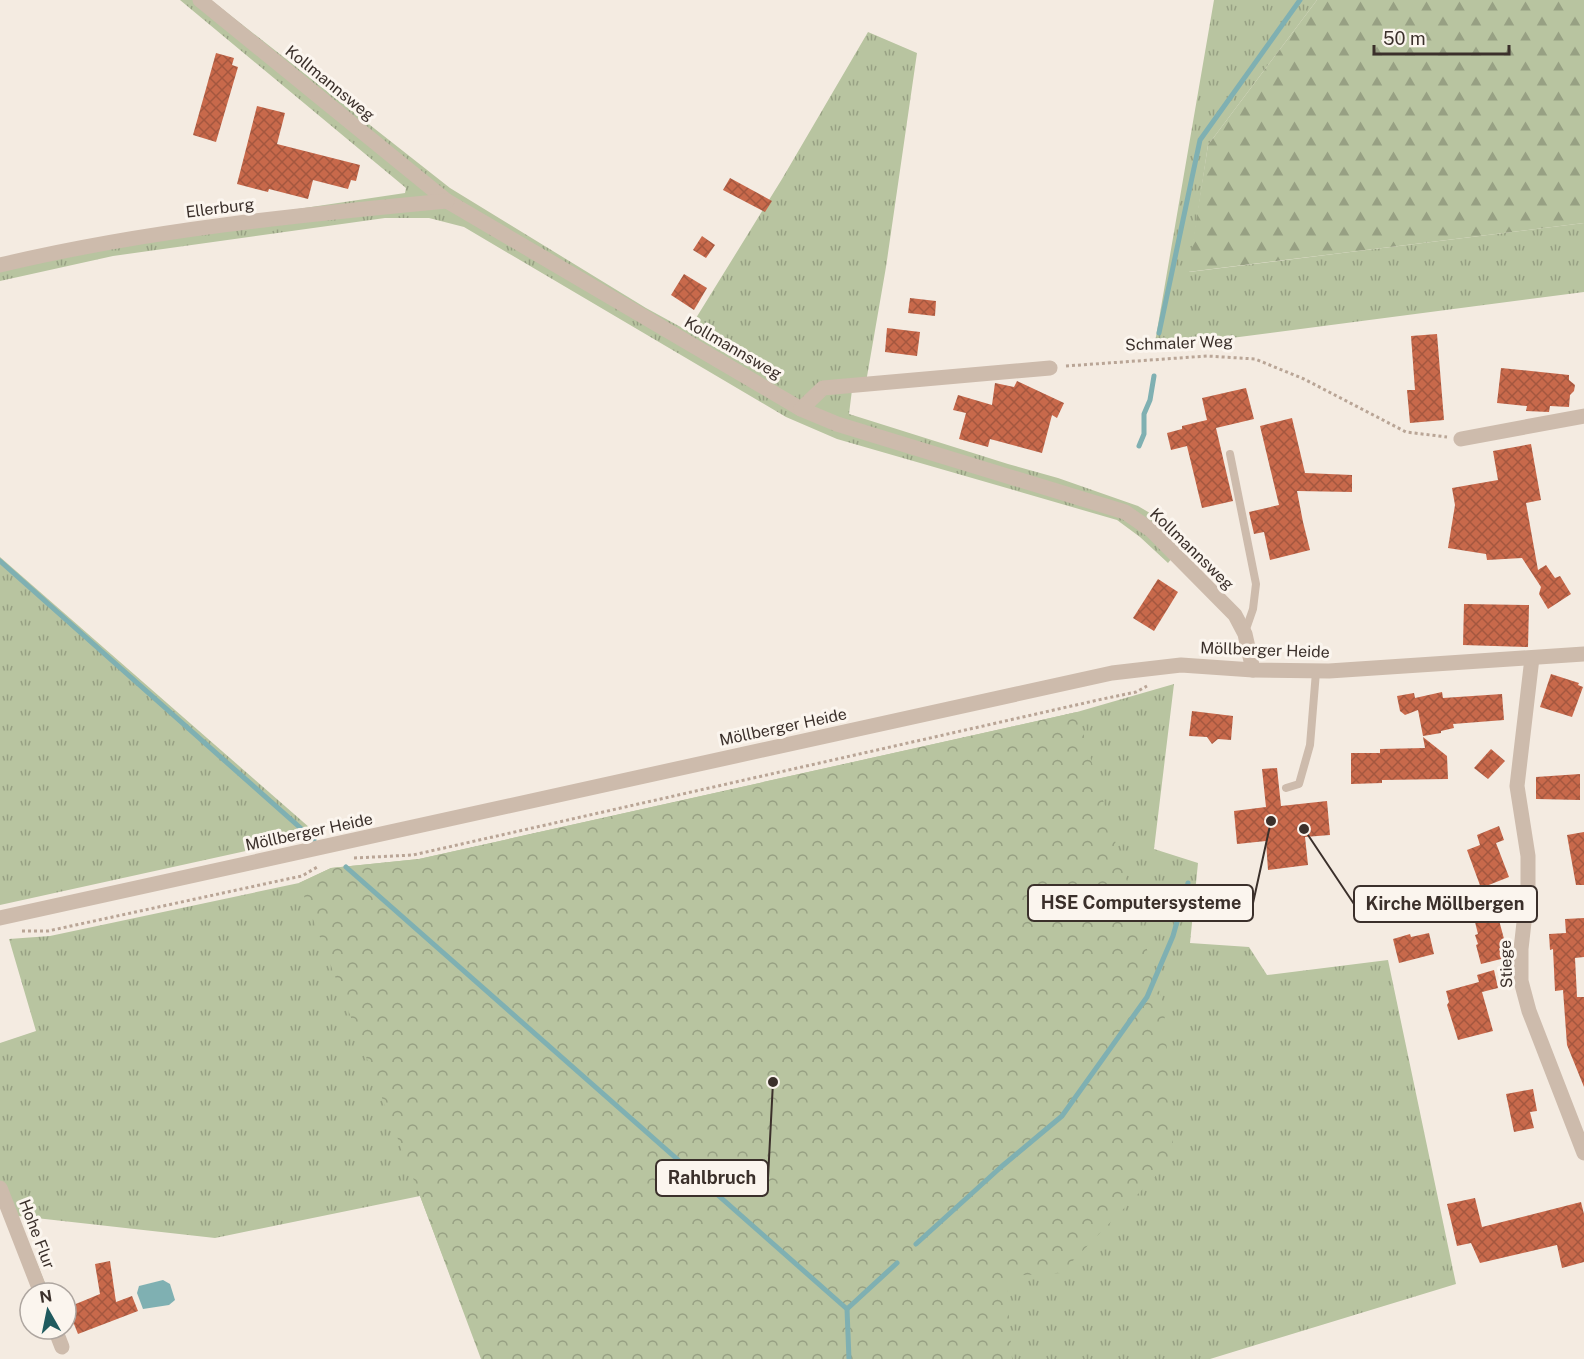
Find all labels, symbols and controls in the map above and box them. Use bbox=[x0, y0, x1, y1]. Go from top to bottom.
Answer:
scale bar bbox=[1374, 18, 1509, 56]
text: 50 m bbox=[1383, 28, 1426, 49]
street label: Kollmannsweg bbox=[282, 41, 378, 125]
street label: Ellerburg bbox=[185, 194, 255, 222]
street label: Kollmannsweg bbox=[681, 312, 785, 384]
street label: Schmaler Weg bbox=[1125, 332, 1233, 354]
street label: Kollmannsweg bbox=[1146, 504, 1238, 594]
street label: Möllberger Heide bbox=[1200, 638, 1330, 662]
street label: Möllberger Heide bbox=[718, 704, 848, 750]
street label: Möllberger Heide bbox=[244, 809, 374, 855]
callout: HSE Computersysteme bbox=[1028, 885, 1253, 921]
callout: Kirche Möllbergen bbox=[1354, 886, 1537, 922]
text: HSE Computersysteme bbox=[1041, 892, 1241, 913]
text: Kirche Möllbergen bbox=[1366, 893, 1524, 914]
street label: Stiege bbox=[1496, 940, 1516, 988]
callout: Rahlbruch bbox=[656, 1160, 768, 1196]
text: Rahlbruch bbox=[668, 1167, 756, 1188]
street label: Hohe Flur bbox=[15, 1197, 59, 1271]
north arrow bbox=[18, 1281, 78, 1341]
text: N bbox=[38, 1286, 53, 1307]

